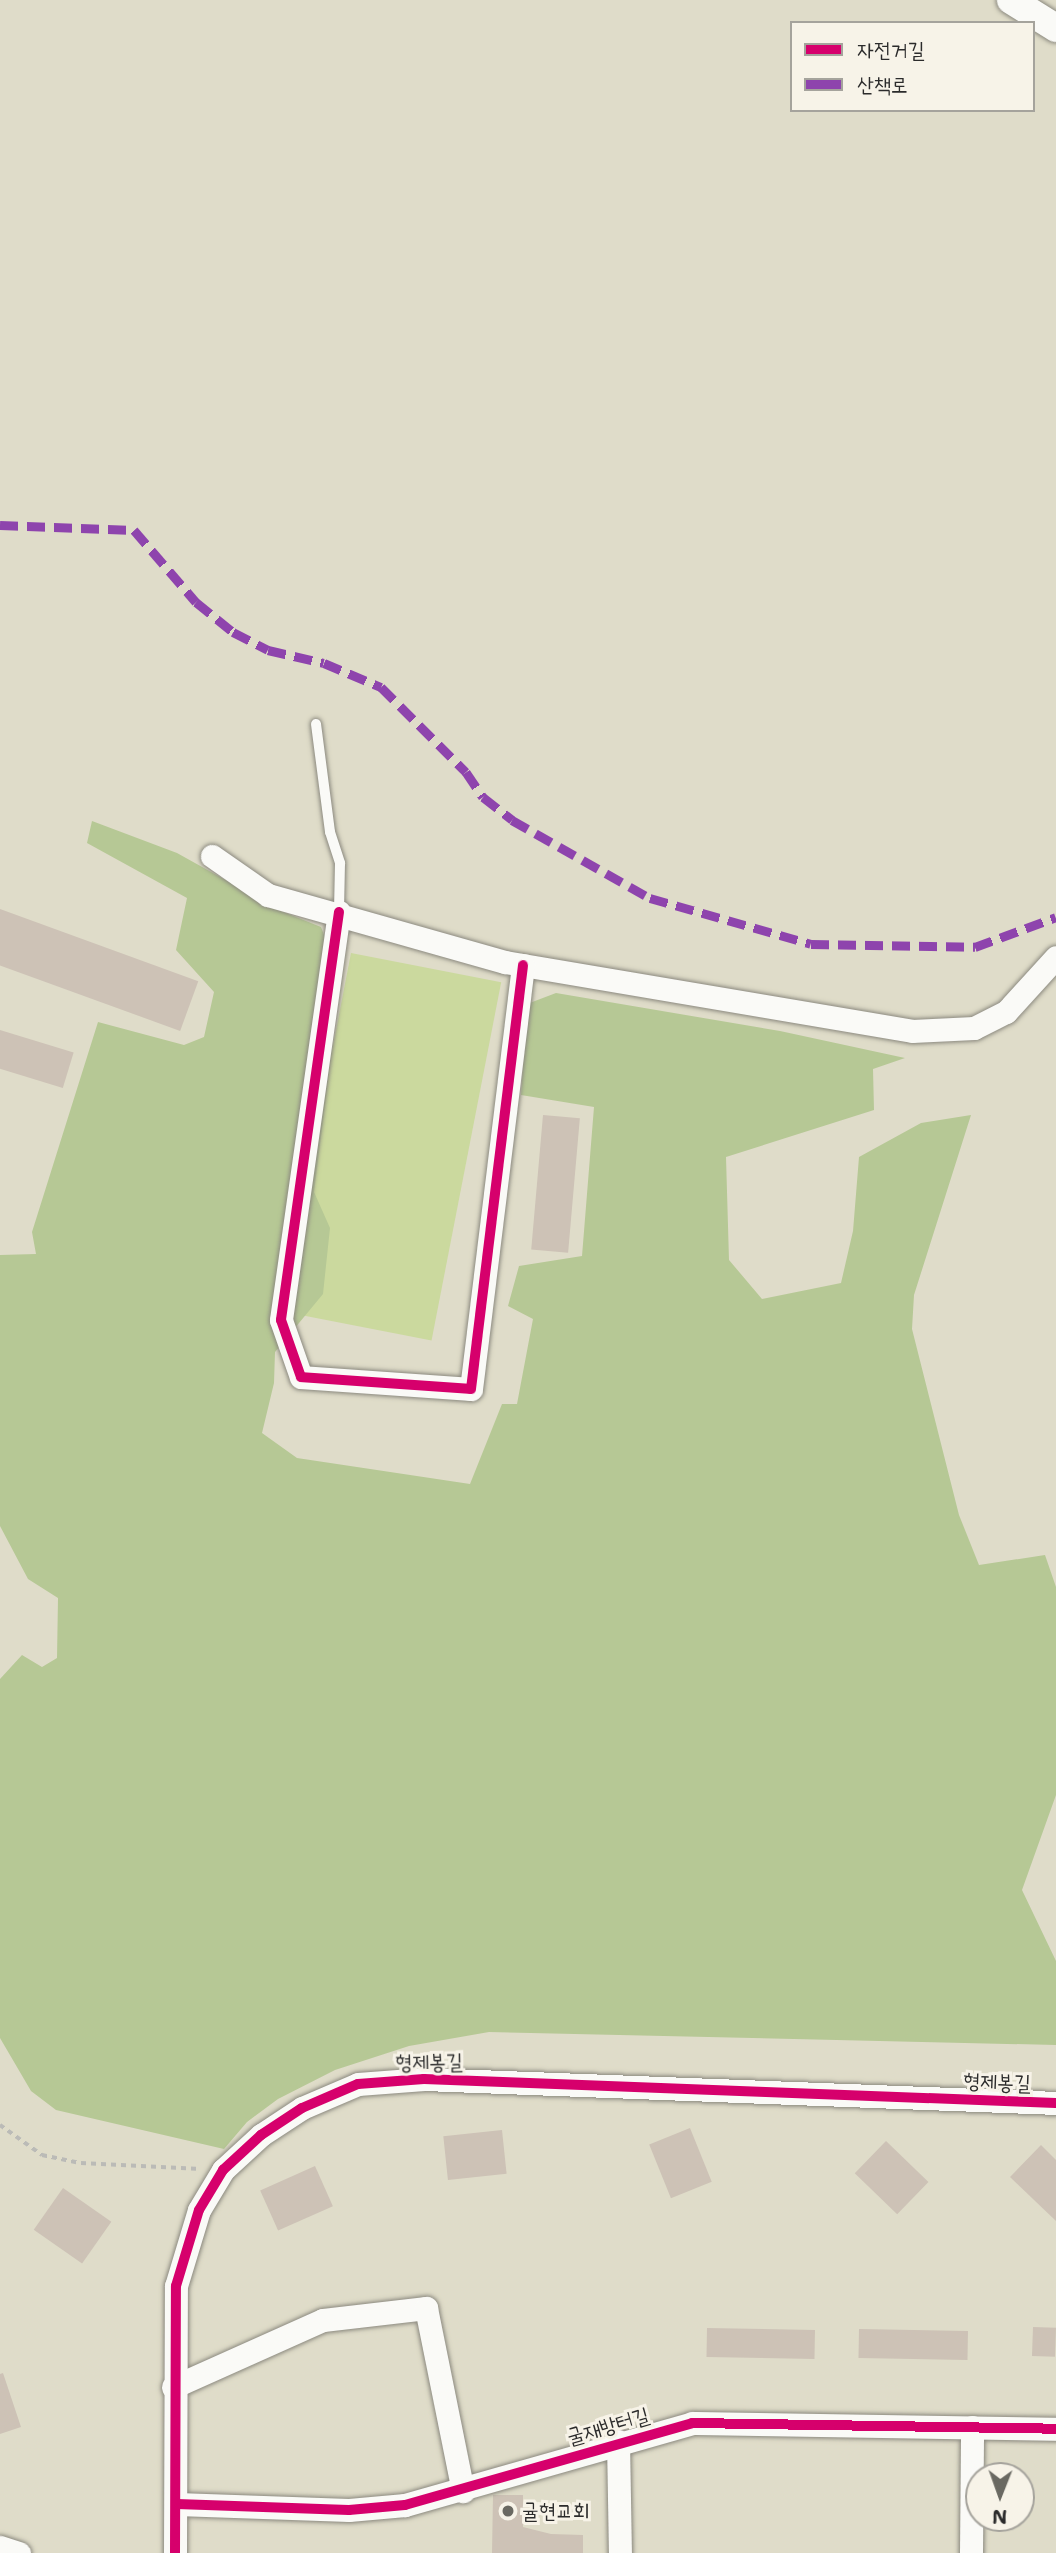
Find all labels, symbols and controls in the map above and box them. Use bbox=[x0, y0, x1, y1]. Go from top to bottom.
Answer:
legend bbox=[790, 21, 1035, 112]
text: 자전거길 bbox=[857, 36, 925, 64]
text: 산책로 bbox=[857, 71, 908, 99]
street label: 형제봉길 bbox=[395, 2049, 463, 2075]
street label: 형제봉길 bbox=[963, 2068, 1031, 2096]
street label: 굴재방터길 bbox=[564, 2402, 652, 2450]
north arrow bbox=[965, 2462, 1035, 2532]
place label: 귤현교회 bbox=[522, 2498, 590, 2524]
marker: 귤현교회 bbox=[500, 2503, 516, 2519]
text: N bbox=[992, 2504, 1007, 2529]

